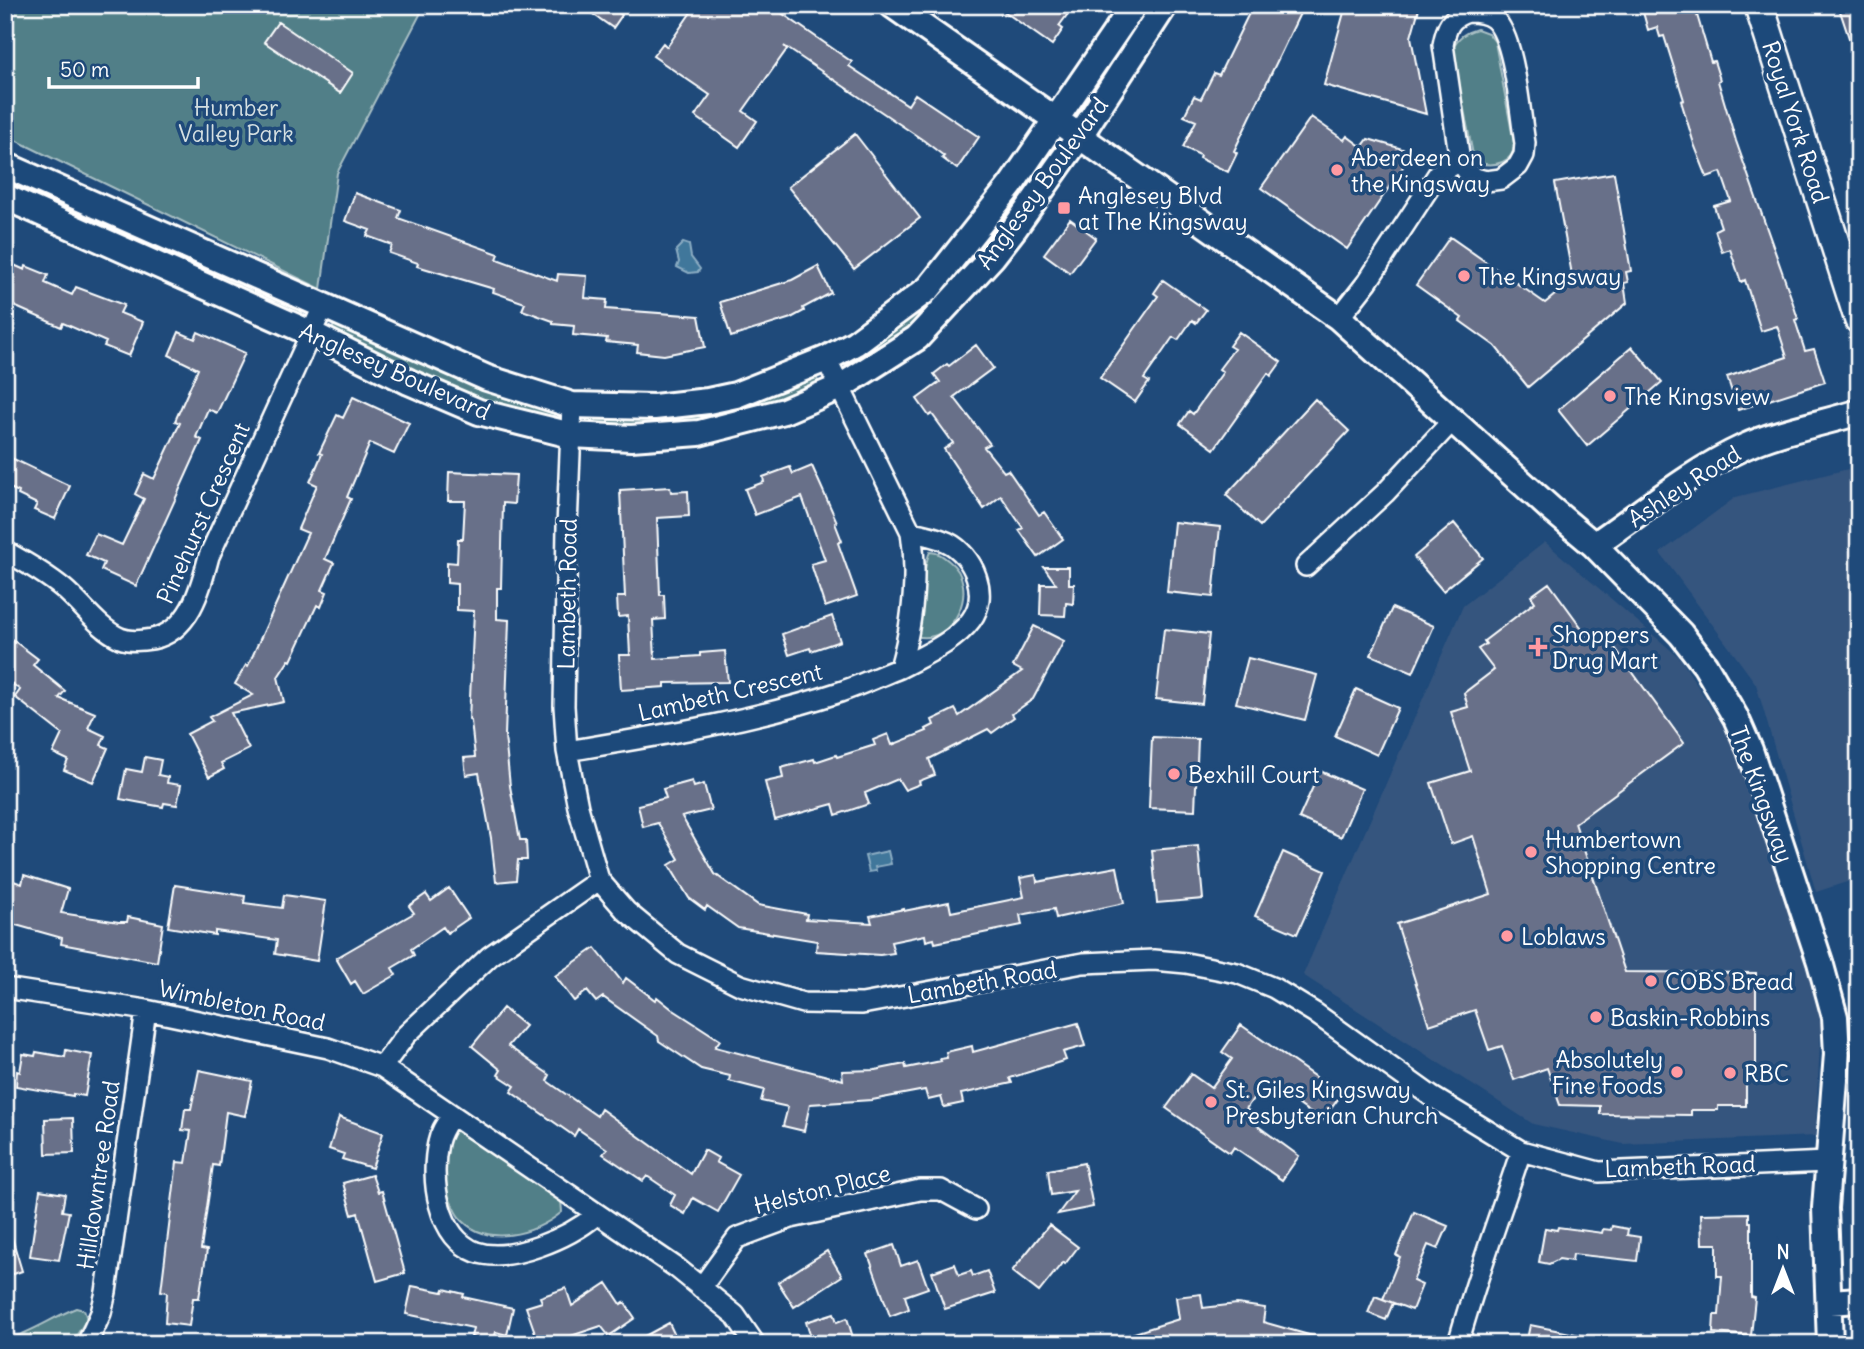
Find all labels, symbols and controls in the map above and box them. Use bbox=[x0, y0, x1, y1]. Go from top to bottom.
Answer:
street label: Royal York Road bbox=[1756, 37, 1836, 207]
scale bar bbox=[49, 46, 198, 90]
text: 50 m bbox=[60, 56, 109, 83]
street label: Anglesey Boulevard bbox=[970, 91, 1114, 275]
park label: Humber Valley Park bbox=[178, 93, 294, 148]
place label: Aberdeen on the Kingsway bbox=[1351, 143, 1490, 198]
marker: Aberdeen on the Kingsway bbox=[1329, 162, 1345, 178]
place label: Anglesey Blvd at The Kingsway bbox=[1078, 181, 1248, 236]
marker: Anglesey Blvd at The Kingsway bbox=[1056, 200, 1072, 216]
place label: The Kingsway bbox=[1478, 262, 1621, 291]
marker: The Kingsway bbox=[1456, 268, 1472, 284]
street label: Anglesey Boulevard bbox=[295, 316, 495, 426]
place label: The Kingsview bbox=[1624, 382, 1770, 411]
marker: The Kingsview bbox=[1602, 388, 1618, 404]
street label: Pinehurst Crescent bbox=[150, 418, 256, 608]
street label: Ashley Road bbox=[1622, 439, 1746, 533]
street label: Lambeth Road bbox=[551, 518, 583, 670]
place label: Shoppers Drug Mart bbox=[1552, 620, 1658, 675]
marker: Shoppers Drug Mart bbox=[1530, 639, 1546, 655]
street label: Lambeth Crescent bbox=[635, 657, 825, 727]
street label: The Kingsway bbox=[1724, 722, 1800, 866]
place label: Bexhill Court bbox=[1188, 760, 1320, 789]
marker: Bexhill Court bbox=[1166, 766, 1182, 782]
place label: Humbertown Shopping Centre bbox=[1545, 825, 1716, 880]
marker: Humbertown Shopping Centre bbox=[1523, 844, 1539, 860]
place label: Loblaws bbox=[1521, 922, 1606, 951]
marker: Loblaws bbox=[1499, 928, 1515, 944]
street label: Lambeth Road bbox=[905, 955, 1059, 1009]
place label: COBS Bread bbox=[1665, 967, 1794, 996]
street label: Wimbleton Road bbox=[156, 973, 328, 1037]
marker: COBS Bread bbox=[1643, 973, 1659, 989]
place label: Baskin-Robbins bbox=[1610, 1003, 1770, 1032]
marker: Baskin-Robbins bbox=[1588, 1009, 1604, 1025]
place label: Absolutely Fine Foods bbox=[1552, 1045, 1663, 1100]
place label: RBC bbox=[1744, 1059, 1789, 1088]
marker: Absolutely Fine Foods bbox=[1669, 1064, 1685, 1080]
marker: RBC bbox=[1722, 1065, 1738, 1081]
place label: St. Giles Kingsway Presbyterian Church bbox=[1225, 1075, 1438, 1130]
street label: Hilldowntree Road bbox=[70, 1079, 126, 1271]
marker: St. Giles Kingsway Presbyterian Church bbox=[1203, 1094, 1219, 1110]
street label: Lambeth Road bbox=[1604, 1149, 1756, 1183]
street label: Helston Place bbox=[751, 1158, 893, 1220]
north arrow bbox=[1748, 1234, 1818, 1304]
text: N bbox=[1776, 1240, 1790, 1264]

